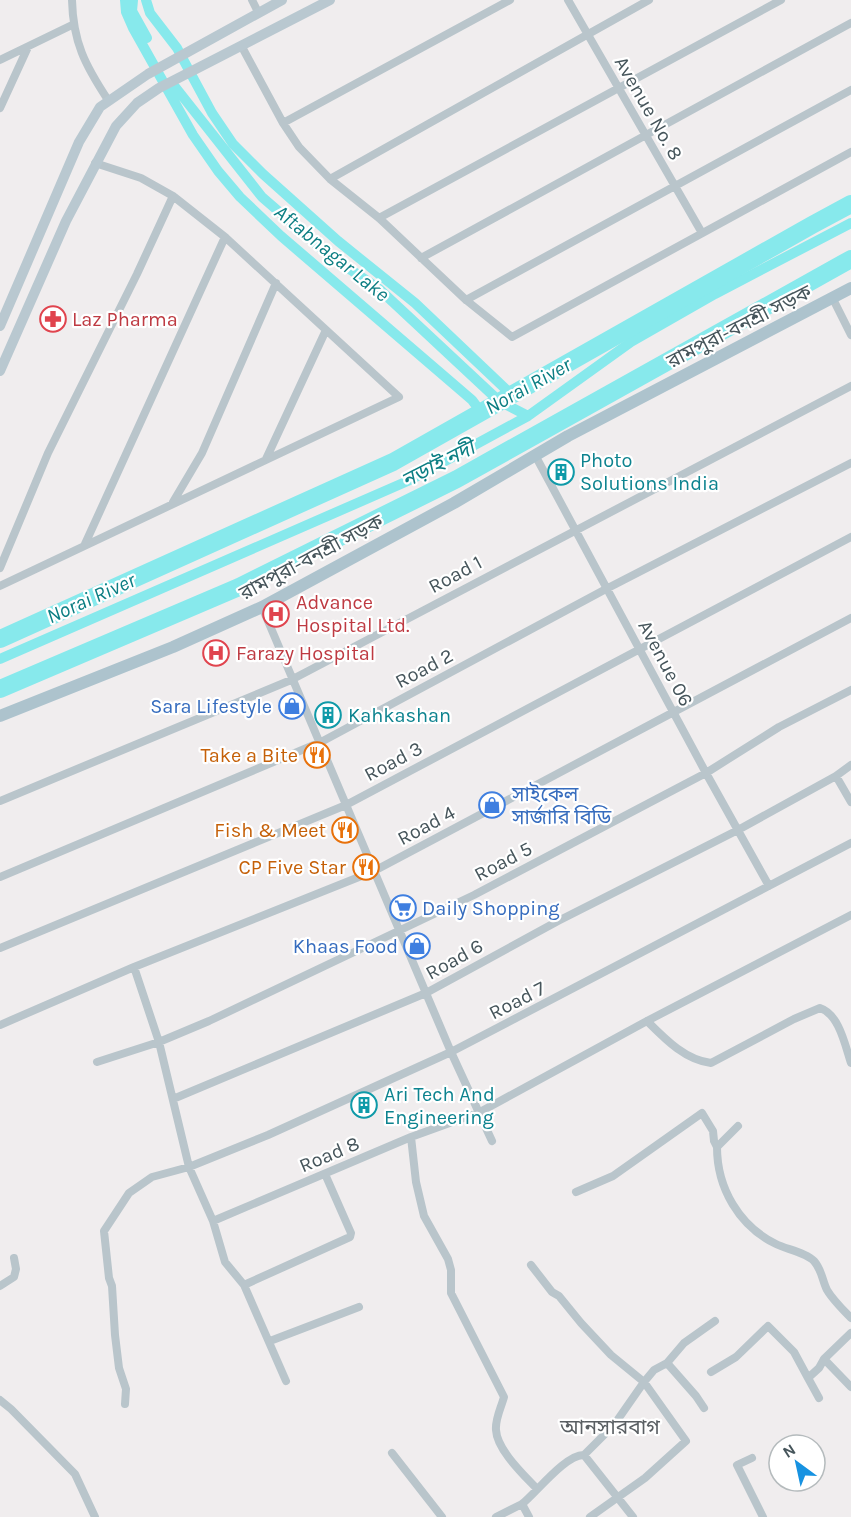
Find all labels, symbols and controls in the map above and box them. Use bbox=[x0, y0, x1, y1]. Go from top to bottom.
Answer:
street label: Avenue No. 8 bbox=[610, 52, 687, 164]
water label: Aftabnagar Lake bbox=[270, 199, 394, 307]
street label: রামপুরা-বনশ্রী সড়ক bbox=[662, 279, 816, 373]
pharmacy icon: Laz Pharma bbox=[38, 304, 68, 334]
place label: Laz Pharma bbox=[72, 308, 178, 331]
water label: Norai River bbox=[481, 352, 576, 419]
water label: নড়াই নদী bbox=[397, 433, 482, 493]
place label: Photo Solutions India bbox=[580, 449, 719, 495]
building icon: Photo Solutions India bbox=[546, 457, 576, 487]
street label: রামপুরা-বনশ্রী সড়ক bbox=[234, 509, 388, 605]
street label: Road 1 bbox=[424, 551, 486, 598]
water label: Norai River bbox=[43, 567, 140, 628]
place label: Advance Hospital Ltd. bbox=[296, 591, 410, 637]
hospital icon: Advance Hospital Ltd. bbox=[261, 599, 291, 629]
street label: Avenue 06 bbox=[633, 616, 698, 710]
hospital icon: Farazy Hospital bbox=[201, 638, 231, 668]
place label: Farazy Hospital bbox=[236, 642, 375, 665]
street label: Road 2 bbox=[391, 644, 457, 693]
shop icon: Sara Lifestyle bbox=[277, 691, 307, 721]
place label: Sara Lifestyle bbox=[150, 695, 272, 718]
building icon: Kahkashan bbox=[313, 700, 343, 730]
place label: Kahkashan bbox=[348, 704, 451, 727]
street label: Road 3 bbox=[360, 737, 426, 786]
restaurant icon: Take a Bite bbox=[302, 740, 332, 770]
place label: Take a Bite bbox=[200, 744, 298, 767]
place label: সাইকেল সার্জারি বিডি bbox=[511, 782, 612, 829]
shop icon: সাইকেল সার্জারি বিডি bbox=[477, 790, 507, 820]
street label: Road 4 bbox=[393, 801, 459, 850]
restaurant icon: Fish & Meet bbox=[330, 815, 360, 845]
place label: Fish & Meet bbox=[214, 819, 326, 842]
street label: Road 5 bbox=[470, 837, 536, 886]
restaurant icon: CP Five Star bbox=[351, 852, 381, 882]
place label: CP Five Star bbox=[239, 856, 347, 879]
supermarket icon: Daily Shopping bbox=[388, 893, 418, 923]
place label: Daily Shopping bbox=[422, 897, 560, 920]
shop icon: Khaas Food bbox=[402, 931, 432, 961]
street label: Road 6 bbox=[421, 934, 487, 985]
place label: Khaas Food bbox=[293, 935, 398, 958]
street label: Road 7 bbox=[485, 976, 550, 1024]
place label: Ari Tech And Engineering bbox=[384, 1083, 495, 1129]
building icon: Ari Tech And Engineering bbox=[349, 1090, 379, 1120]
street label: Road 8 bbox=[296, 1132, 363, 1177]
district label: আনসারবাগ bbox=[559, 1415, 660, 1439]
north arrow bbox=[767, 1433, 827, 1493]
text: N bbox=[779, 1440, 799, 1462]

